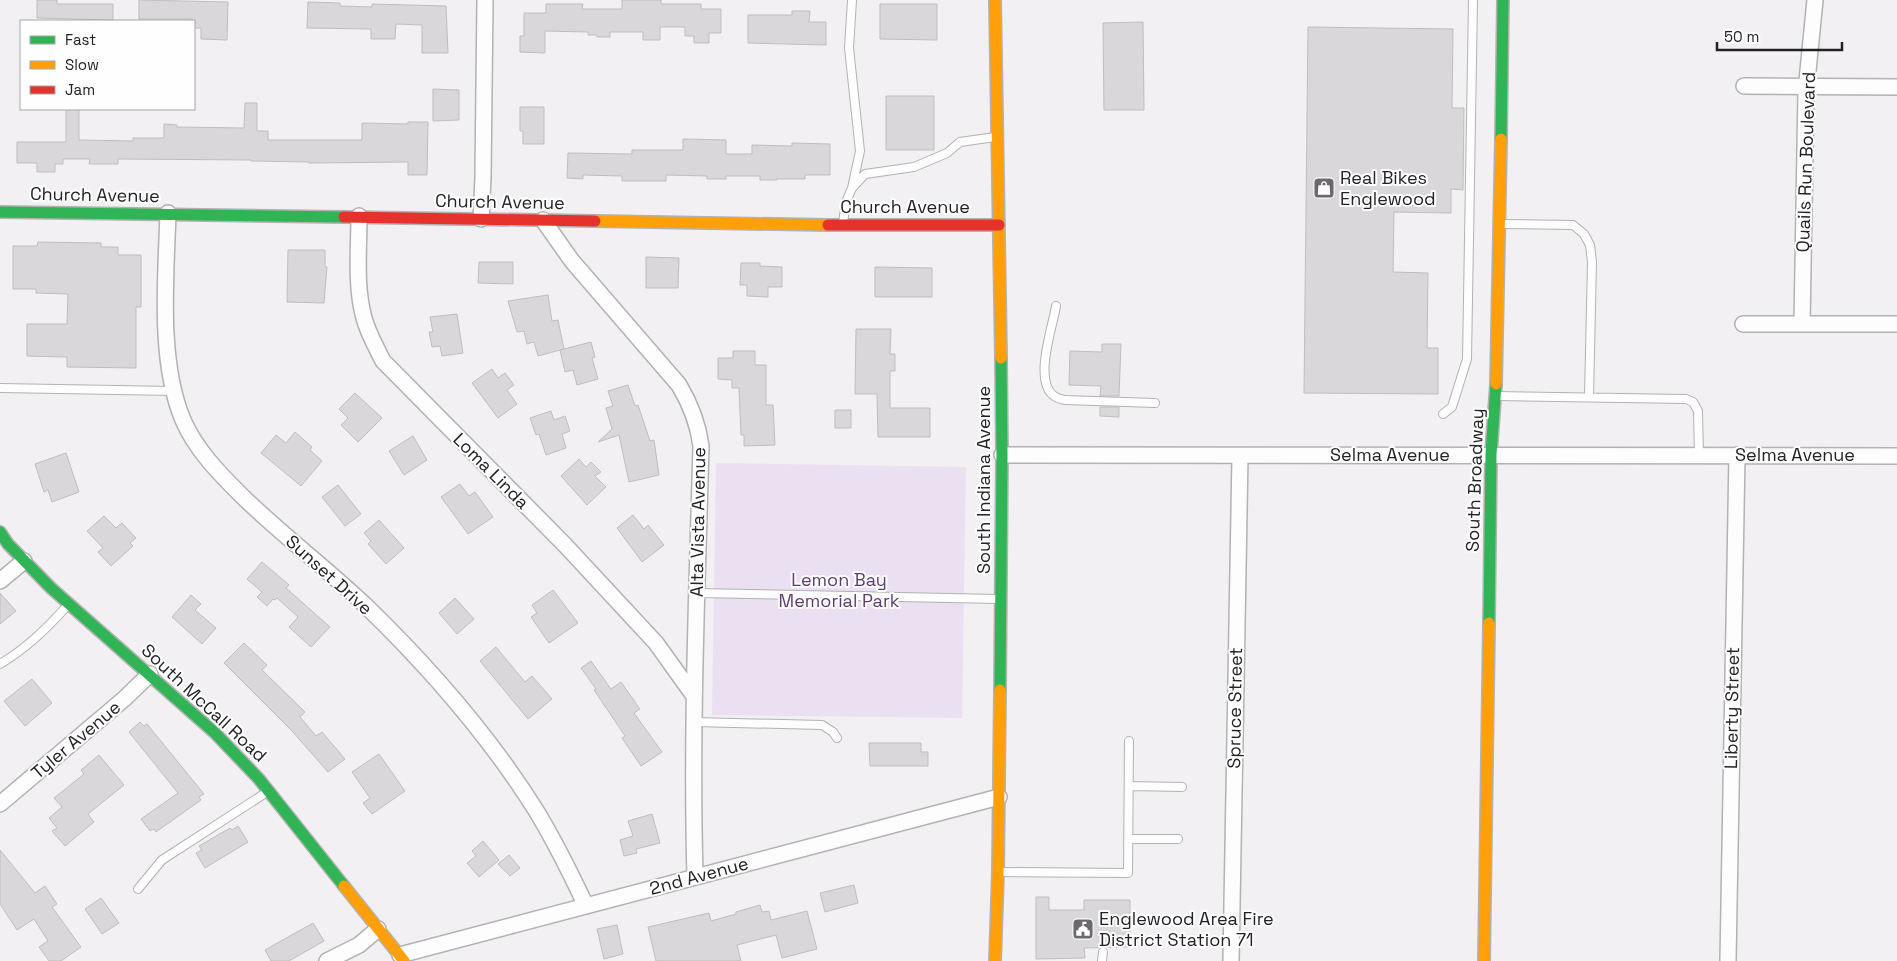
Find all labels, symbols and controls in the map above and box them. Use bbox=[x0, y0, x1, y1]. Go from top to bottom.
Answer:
legend bbox=[20, 20, 195, 110]
scale bar bbox=[1717, 20, 1842, 52]
text: 50 m bbox=[1724, 27, 1759, 46]
text: Fast bbox=[65, 30, 96, 49]
text: Slow bbox=[65, 55, 99, 74]
street label: Quails Run Boulevard bbox=[1791, 71, 1820, 253]
text: Jam bbox=[65, 80, 95, 99]
place label: Real Bikes Englewood bbox=[1340, 166, 1436, 210]
shop icon: Real Bikes Englewood bbox=[1312, 176, 1336, 200]
street label: Church Avenue bbox=[30, 182, 160, 207]
street label: Church Avenue bbox=[435, 189, 565, 214]
street label: Church Avenue bbox=[840, 195, 970, 218]
street label: South Indiana Avenue bbox=[972, 386, 995, 574]
street label: South Broadway bbox=[1460, 408, 1489, 552]
street label: Loma Linda bbox=[448, 428, 534, 514]
street label: Selma Avenue bbox=[1330, 443, 1450, 466]
street label: Selma Avenue bbox=[1735, 443, 1855, 466]
street label: Alta Vista Avenue bbox=[685, 447, 710, 597]
street label: Sunset Drive bbox=[281, 530, 377, 620]
park label: Lemon Bay Memorial Park bbox=[779, 568, 900, 612]
street label: South McCall Road bbox=[137, 639, 272, 767]
street label: Spruce Street bbox=[1222, 647, 1247, 769]
street label: Liberty Street bbox=[1719, 647, 1744, 769]
street label: Tyler Avenue bbox=[26, 695, 125, 784]
street label: 2nd Avenue bbox=[647, 851, 751, 900]
place label: Englewood Area Fire District Station 71 bbox=[1099, 907, 1274, 951]
public building icon: Englewood Area Fire District Station 71 bbox=[1071, 917, 1095, 941]

